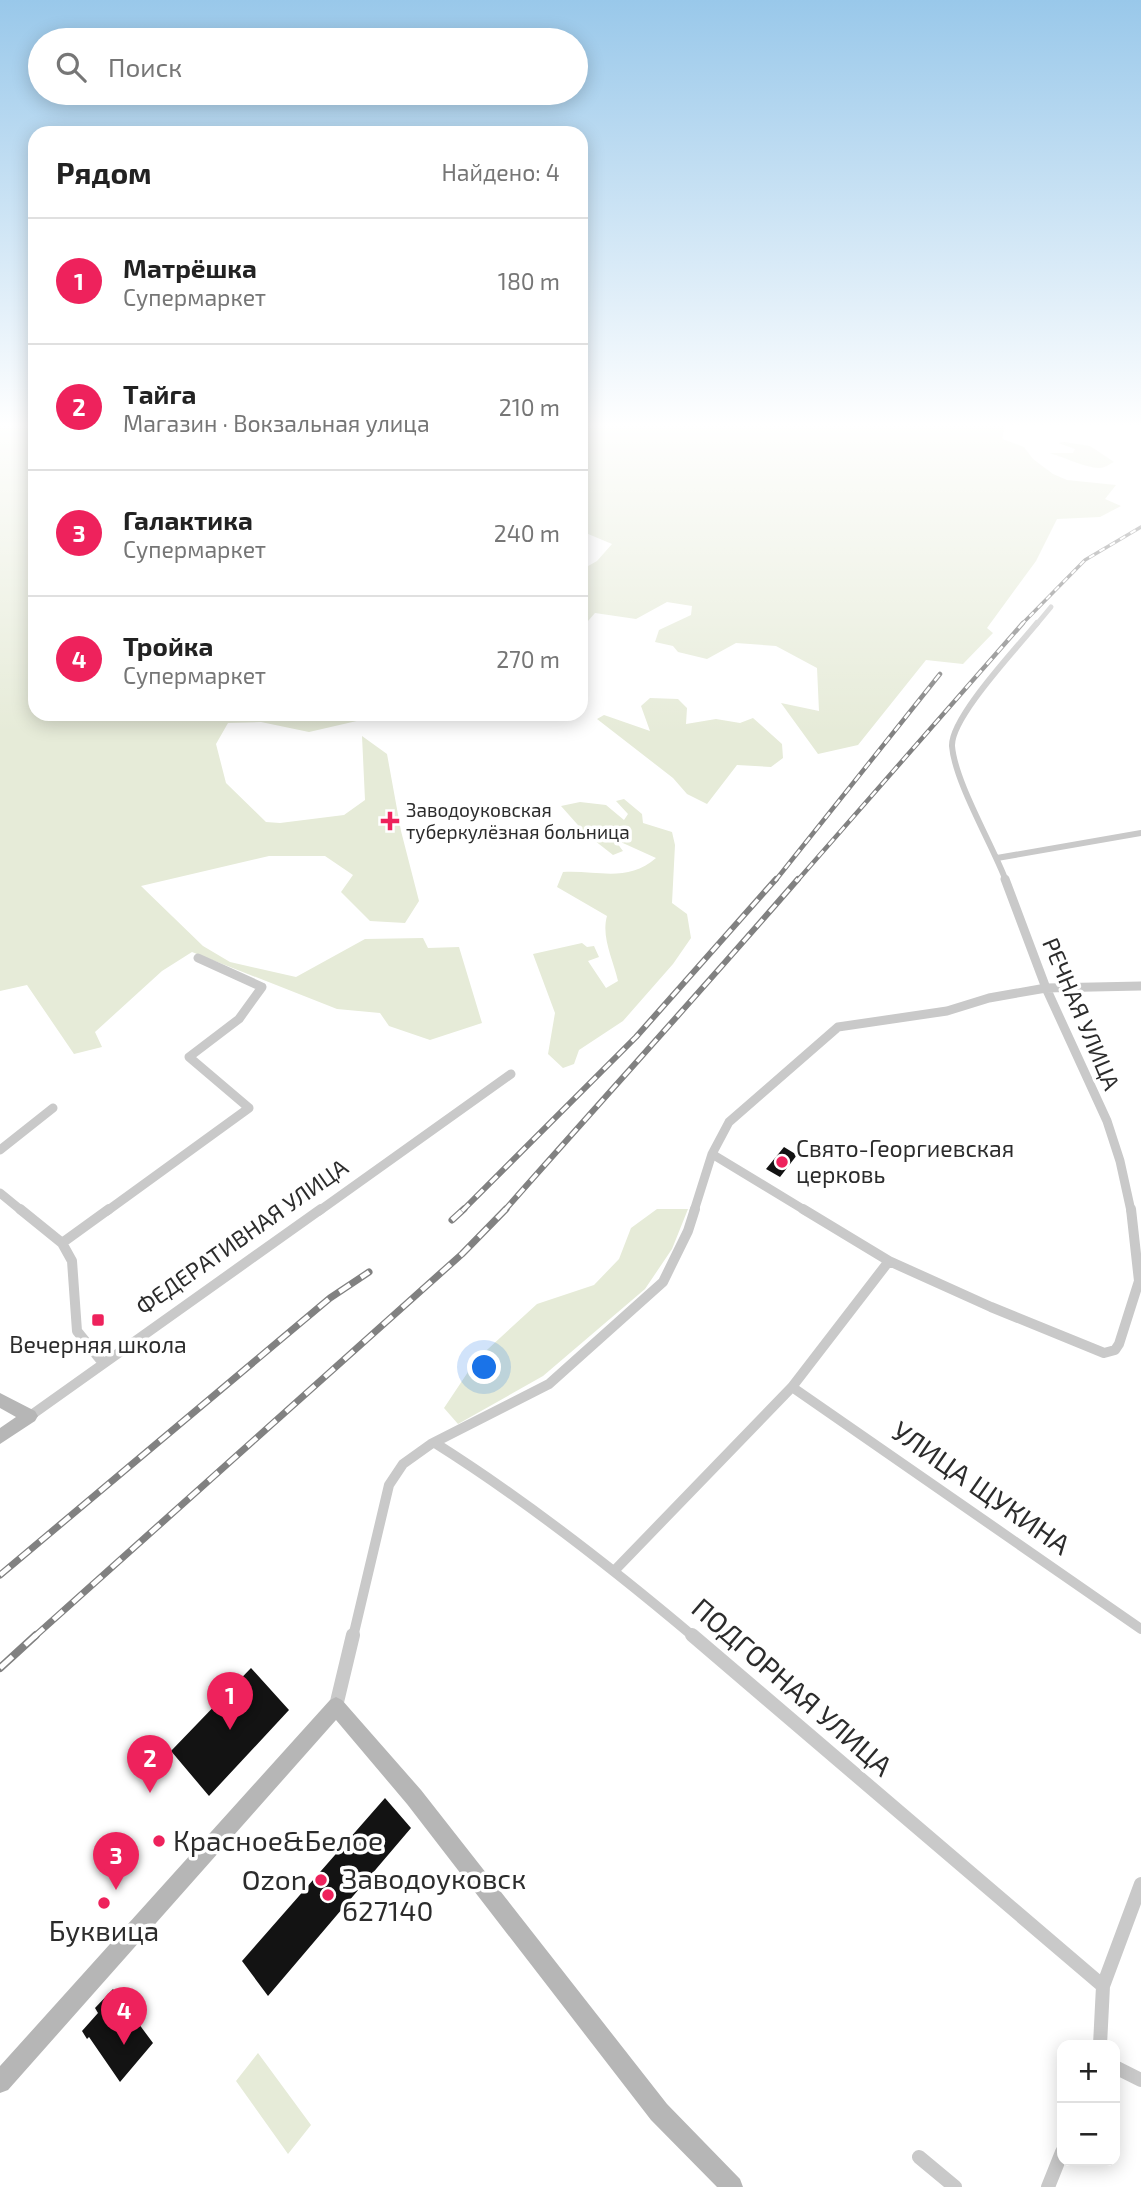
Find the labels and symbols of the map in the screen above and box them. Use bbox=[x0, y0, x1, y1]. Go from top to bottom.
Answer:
place label: Заводоуковская туберкулёзная больница bbox=[406, 798, 630, 844]
marker: Заводоуковская туберкулёзная больница bbox=[380, 811, 400, 831]
street label: РЕЧНАЯ УЛИЦА bbox=[1037, 933, 1127, 1095]
place label: Свято-Георгиевская церковь bbox=[796, 1134, 1014, 1188]
street label: ФЕДЕРАТИВНАЯ УЛИЦА bbox=[130, 1152, 353, 1320]
marker: Свято-Георгиевская церковь bbox=[774, 1154, 790, 1170]
marker: Вечерняя школа bbox=[90, 1312, 106, 1328]
place label: Вечерняя школа bbox=[9, 1330, 187, 1358]
your location bbox=[467, 1350, 501, 1384]
street label: УЛИЦА ЩУКИНА bbox=[886, 1413, 1078, 1562]
street label: ПОДГОРНАЯ УЛИЦА bbox=[686, 1590, 900, 1783]
pin: 1 bbox=[207, 1672, 253, 1730]
pin: 2 bbox=[127, 1735, 173, 1793]
place label: Красное&Белое bbox=[173, 1823, 383, 1857]
pin: 3 bbox=[93, 1832, 139, 1890]
marker: Красное&Белое bbox=[151, 1833, 167, 1849]
place label: Заводоуковск 627140 bbox=[342, 1861, 526, 1927]
place label: Ozon bbox=[242, 1862, 307, 1896]
marker: Ozon bbox=[313, 1872, 329, 1888]
marker: Заводоуковск 627140 bbox=[320, 1887, 336, 1903]
marker: Буквица bbox=[96, 1895, 112, 1911]
place label: Буквица bbox=[49, 1913, 159, 1947]
pin: 4 bbox=[101, 1987, 147, 2045]

